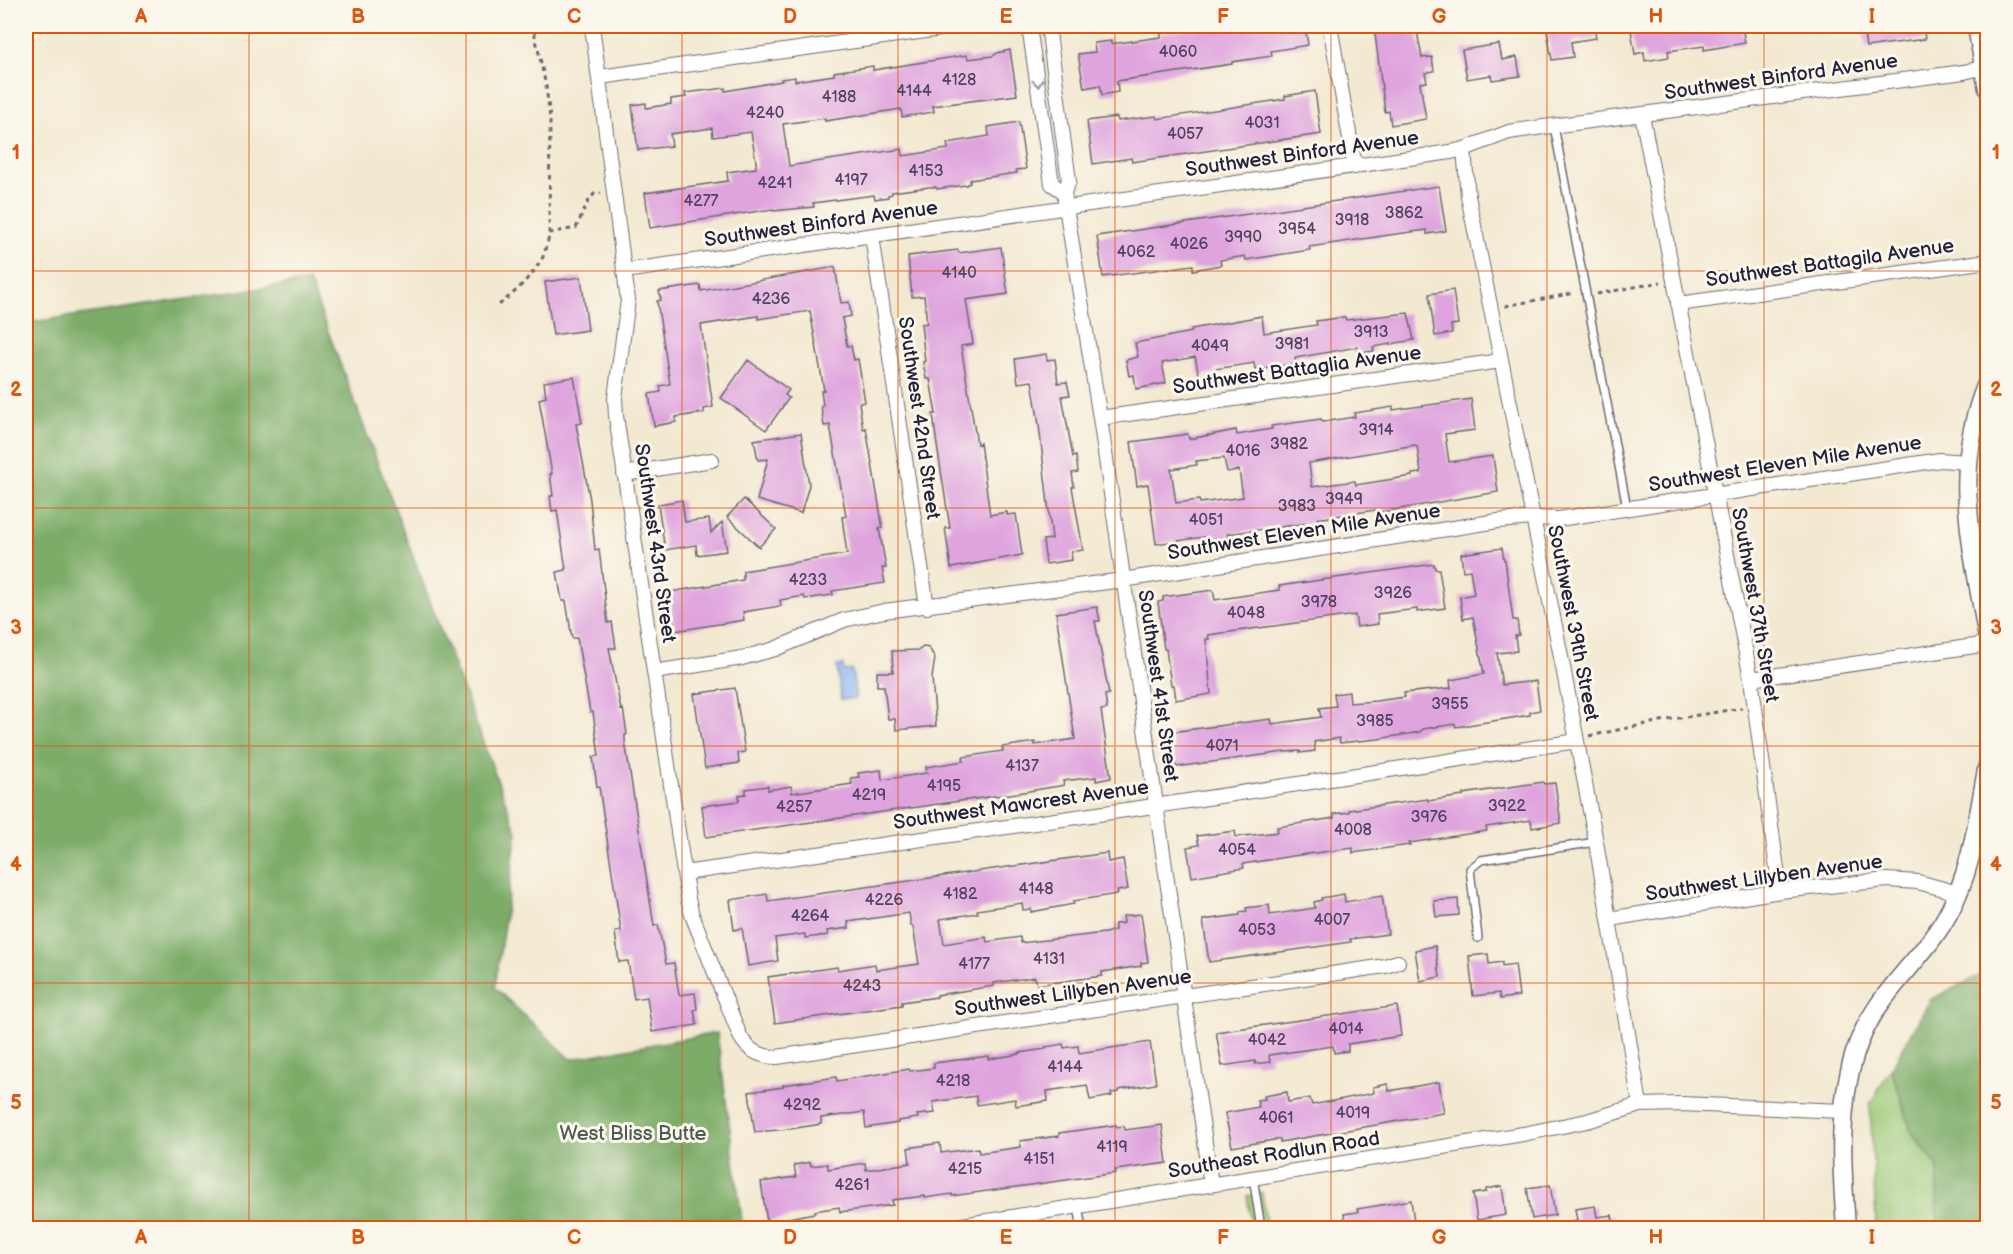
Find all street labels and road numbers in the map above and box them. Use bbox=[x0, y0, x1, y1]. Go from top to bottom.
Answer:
street label: Southwest Binford Avenue bbox=[1663, 49, 1899, 105]
street label: Southwest Binford Avenue bbox=[1184, 126, 1420, 182]
street label: Southwest Binford Avenue bbox=[703, 196, 939, 252]
street label: Southwest Battagila Avenue bbox=[1704, 234, 1956, 292]
street label: Southwest 42nd Street bbox=[893, 315, 945, 521]
street label: Southwest Battaglia Avenue bbox=[1171, 341, 1423, 399]
street label: Southwest Eleven Mile Avenue bbox=[1647, 431, 1923, 497]
street label: Southwest 43rd Street bbox=[629, 442, 681, 644]
street label: Southwest Eleven Mile Avenue bbox=[1166, 499, 1442, 565]
street label: Southwest 37th Street bbox=[1726, 506, 1784, 704]
street label: Southwest 39th Street bbox=[1542, 523, 1604, 723]
street label: Southwest 41st Street bbox=[1133, 588, 1183, 784]
street label: Southwest Mawcrest Avenue bbox=[892, 775, 1150, 835]
street label: Southwest Lillyben Avenue bbox=[1644, 849, 1884, 907]
street label: Southwest Lillyben Avenue bbox=[953, 964, 1193, 1022]
street label: Southeast Rodlun Road bbox=[1166, 1126, 1382, 1184]

